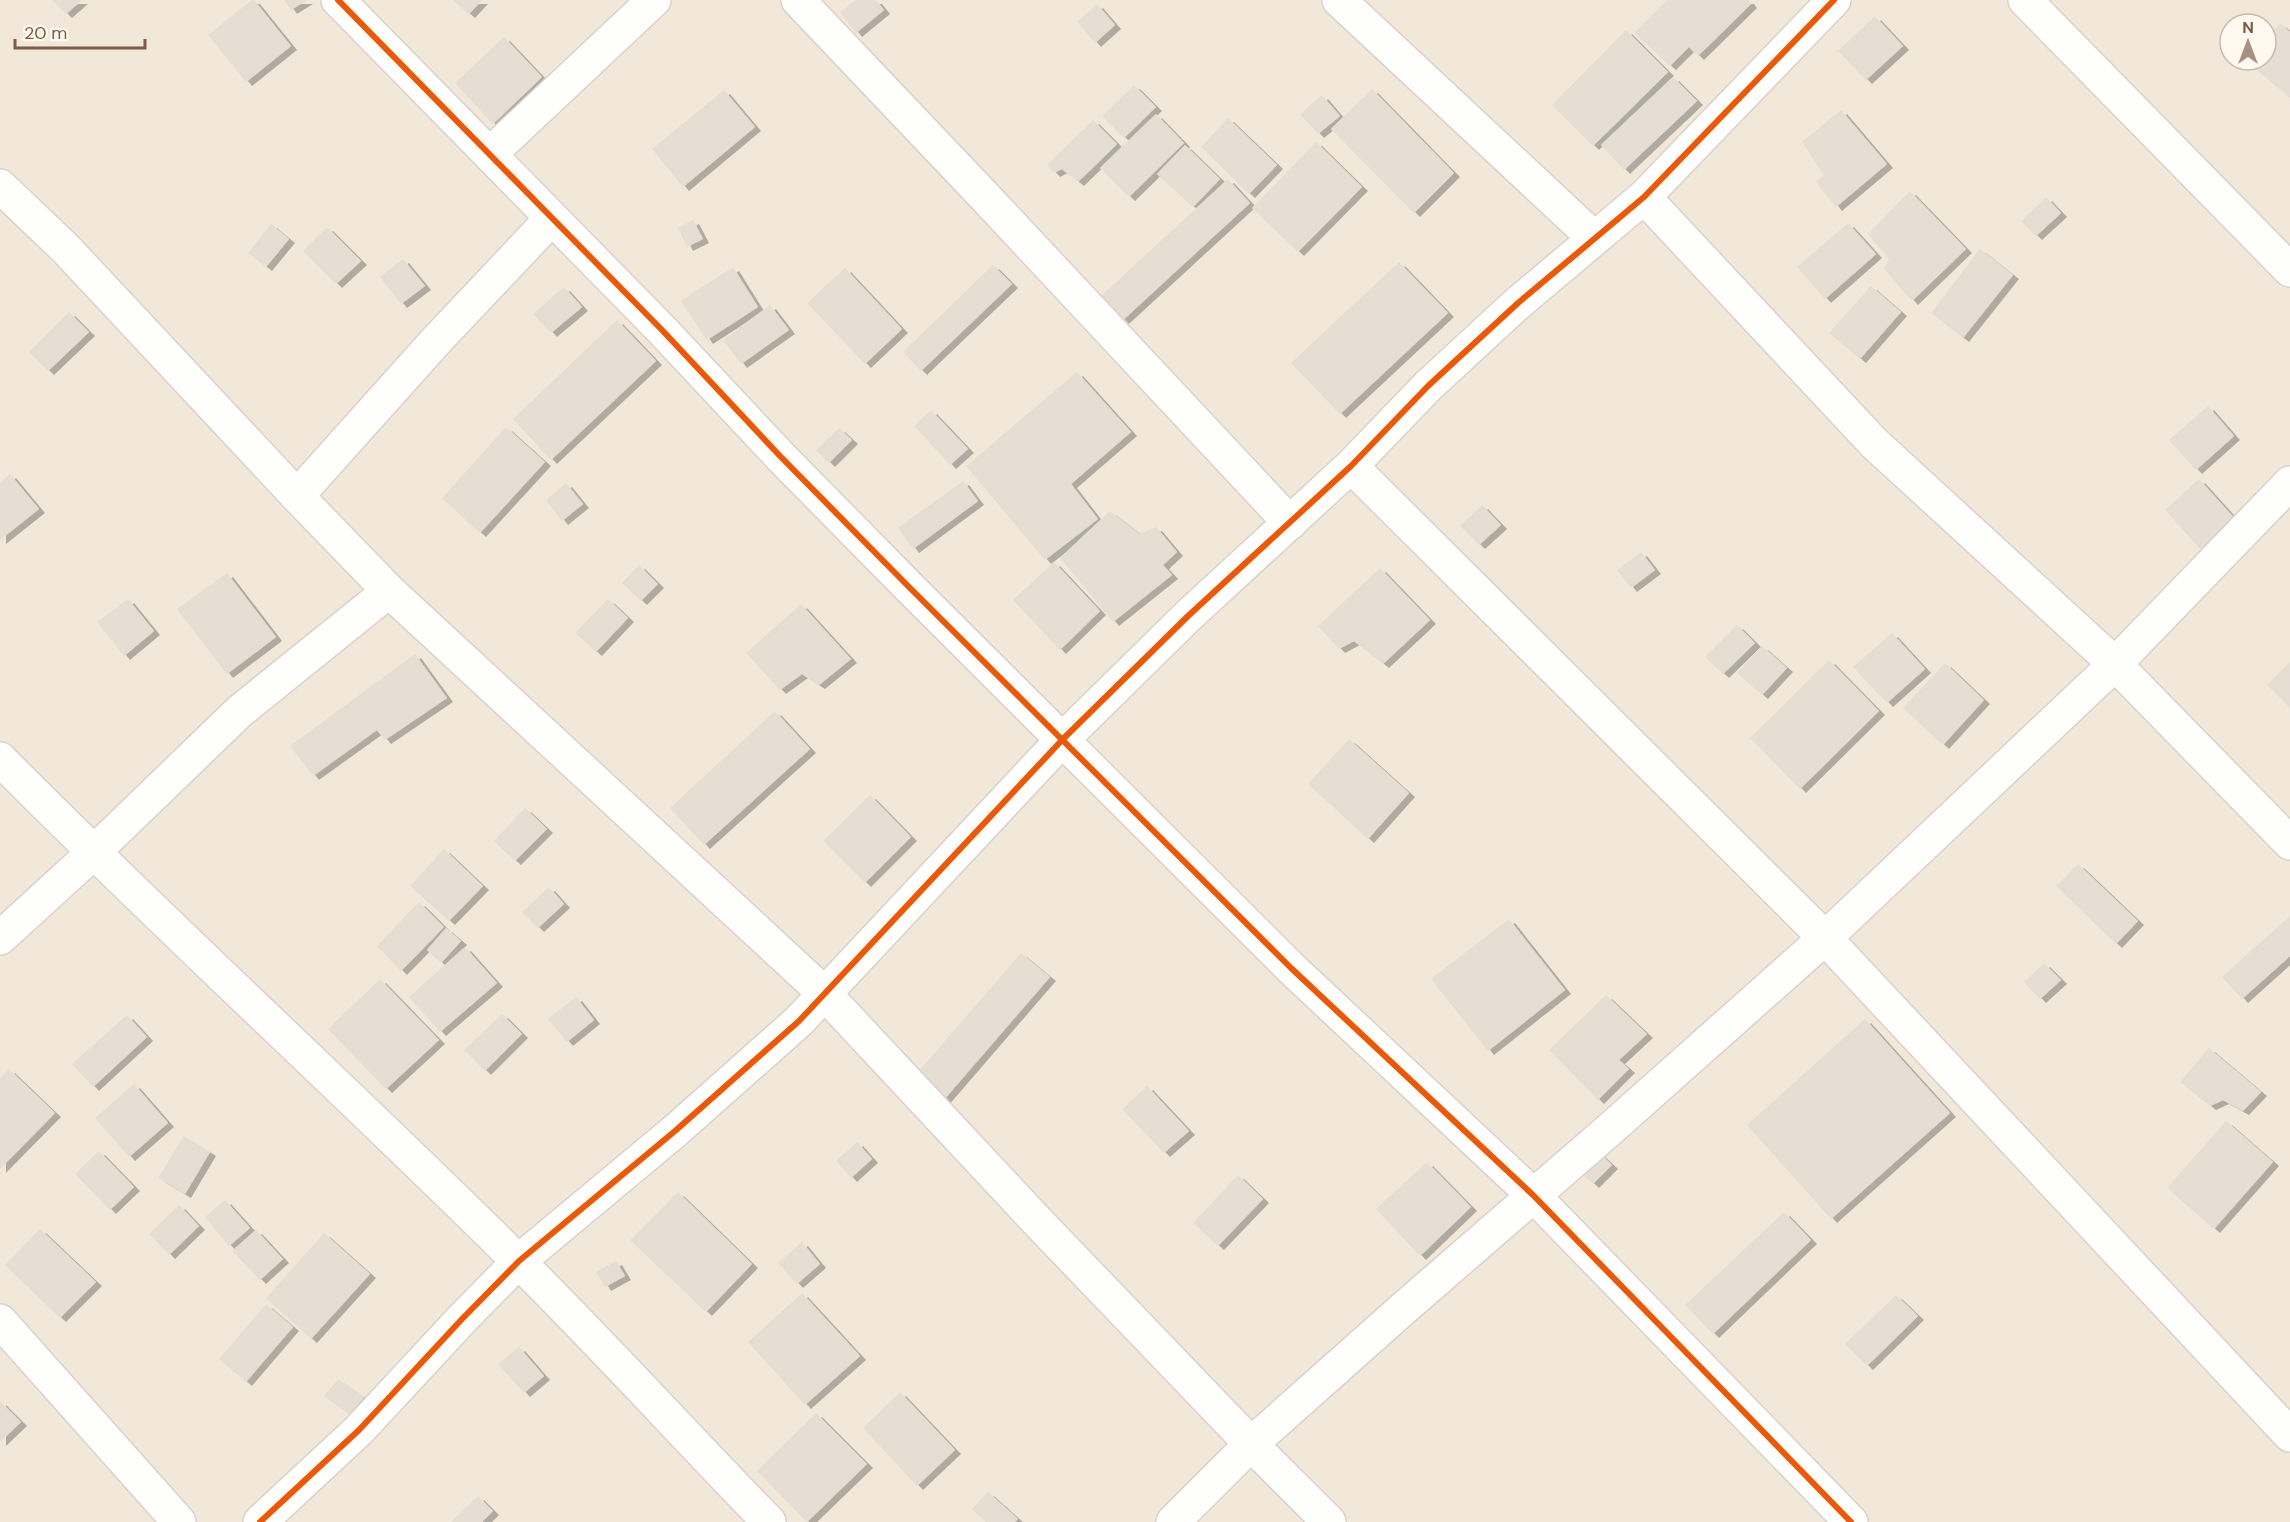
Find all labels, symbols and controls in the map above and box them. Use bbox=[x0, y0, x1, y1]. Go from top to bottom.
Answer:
scale bar bbox=[15, 12, 146, 50]
north arrow bbox=[2218, 12, 2278, 72]
text: N bbox=[2242, 17, 2254, 38]
text: 20 m bbox=[24, 21, 67, 45]

